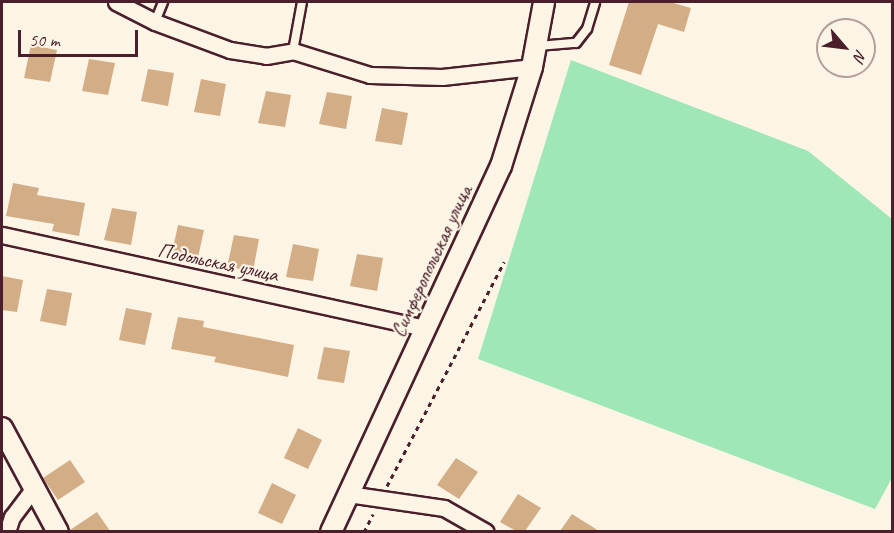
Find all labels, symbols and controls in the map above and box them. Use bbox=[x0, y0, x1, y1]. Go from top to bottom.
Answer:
scale bar bbox=[21, 18, 141, 56]
north arrow bbox=[816, 18, 876, 78]
text: 50 m bbox=[29, 29, 60, 51]
text: N bbox=[849, 46, 871, 65]
street label: Симферопольская улица bbox=[385, 181, 477, 341]
street label: Подольская улица bbox=[155, 237, 281, 287]

